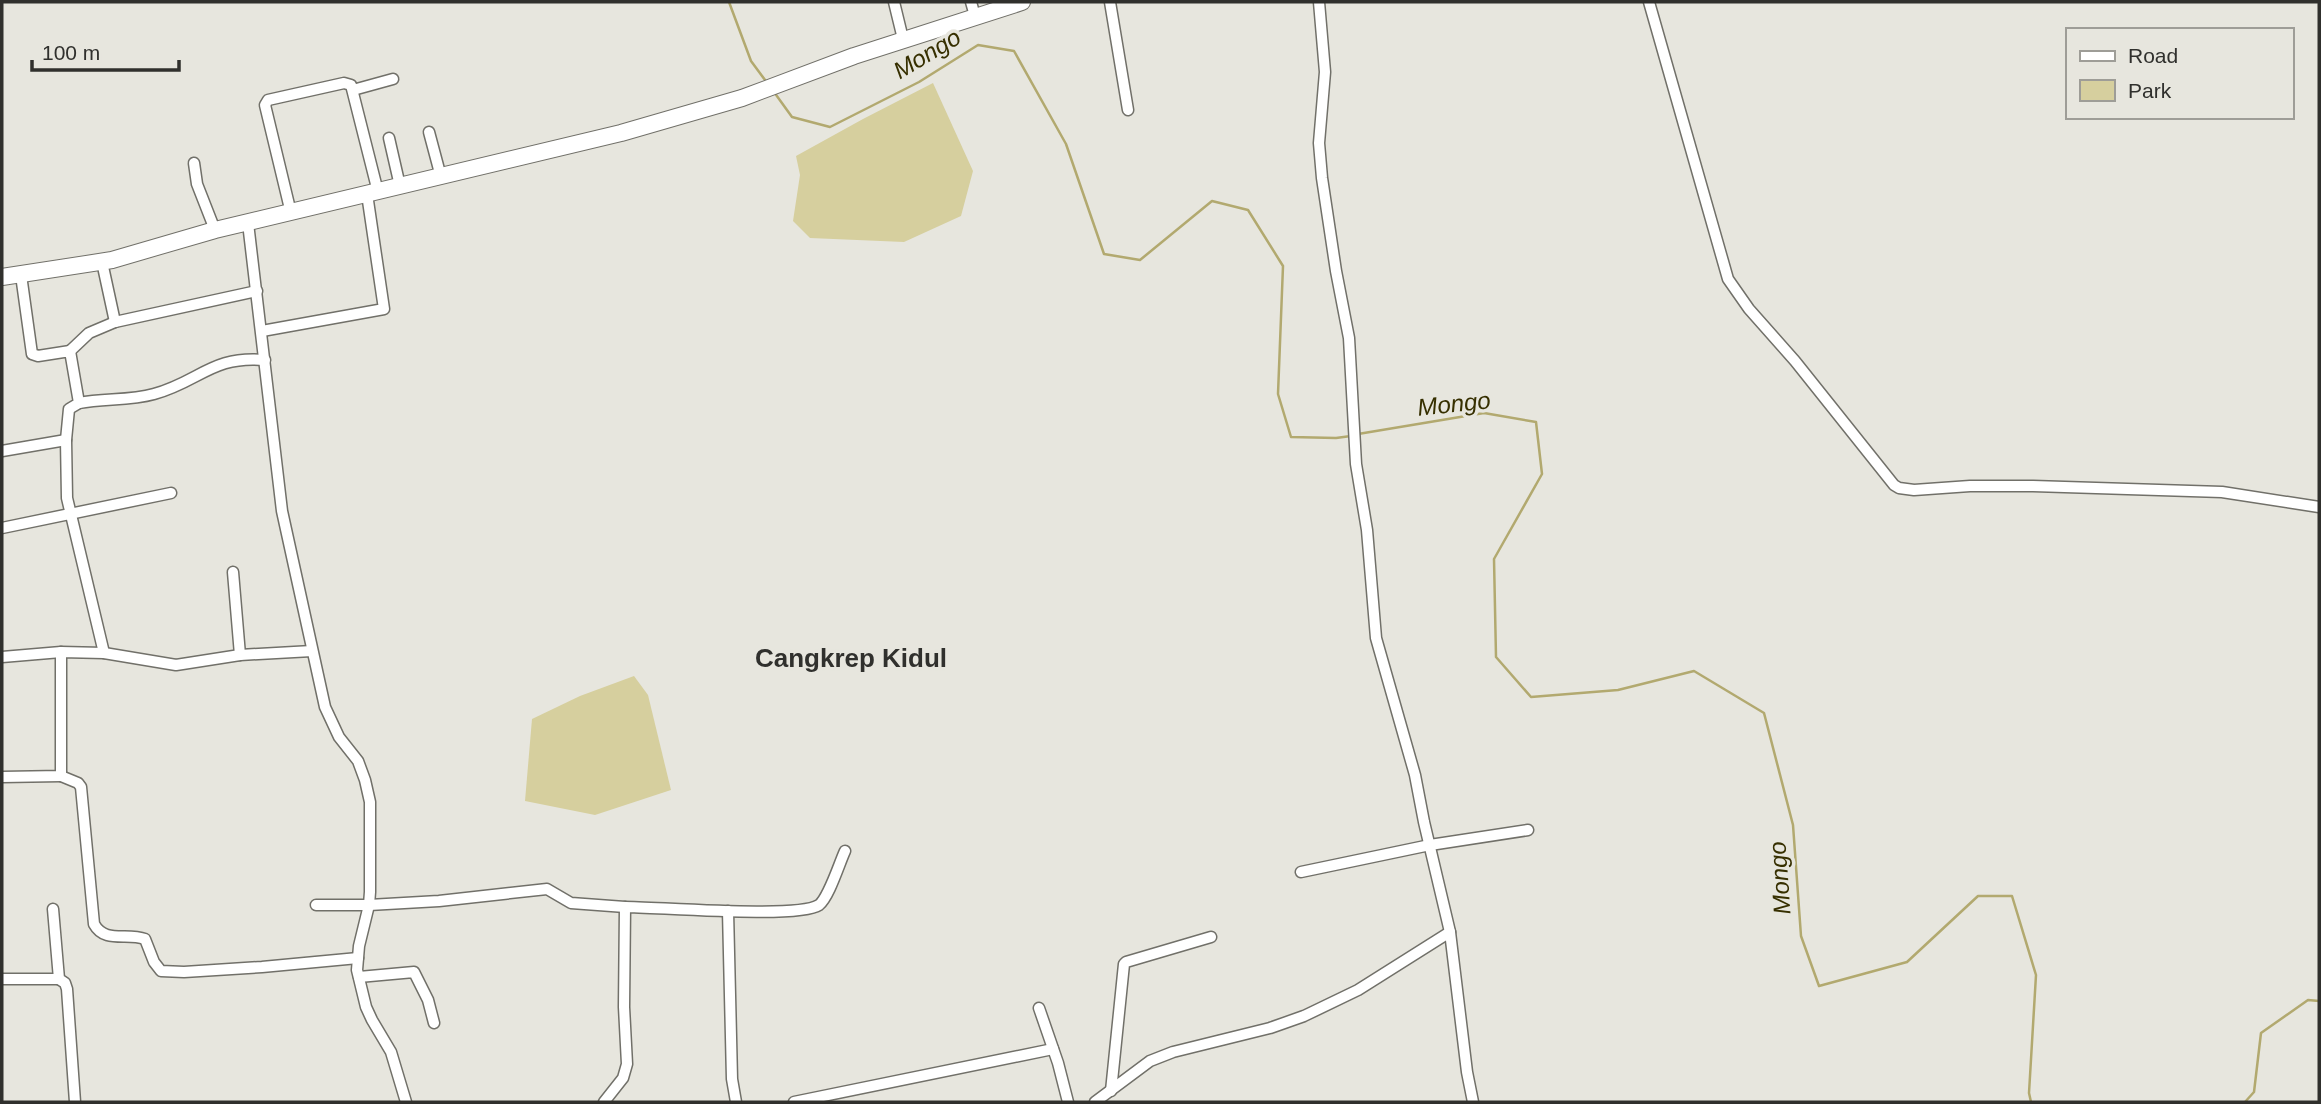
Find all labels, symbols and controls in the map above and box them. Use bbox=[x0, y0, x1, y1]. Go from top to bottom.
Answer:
water label: Mongo bbox=[888, 23, 965, 84]
scale bar bbox=[32, 28, 178, 72]
legend bbox=[2066, 28, 2293, 119]
text: 100 m bbox=[42, 41, 100, 64]
text: Road bbox=[2128, 44, 2178, 67]
text: Park bbox=[2128, 79, 2172, 102]
water label: Mongo bbox=[1416, 386, 1492, 421]
district label: Cangkrep Kidul bbox=[755, 643, 947, 673]
water label: Mongo bbox=[1763, 840, 1796, 916]

